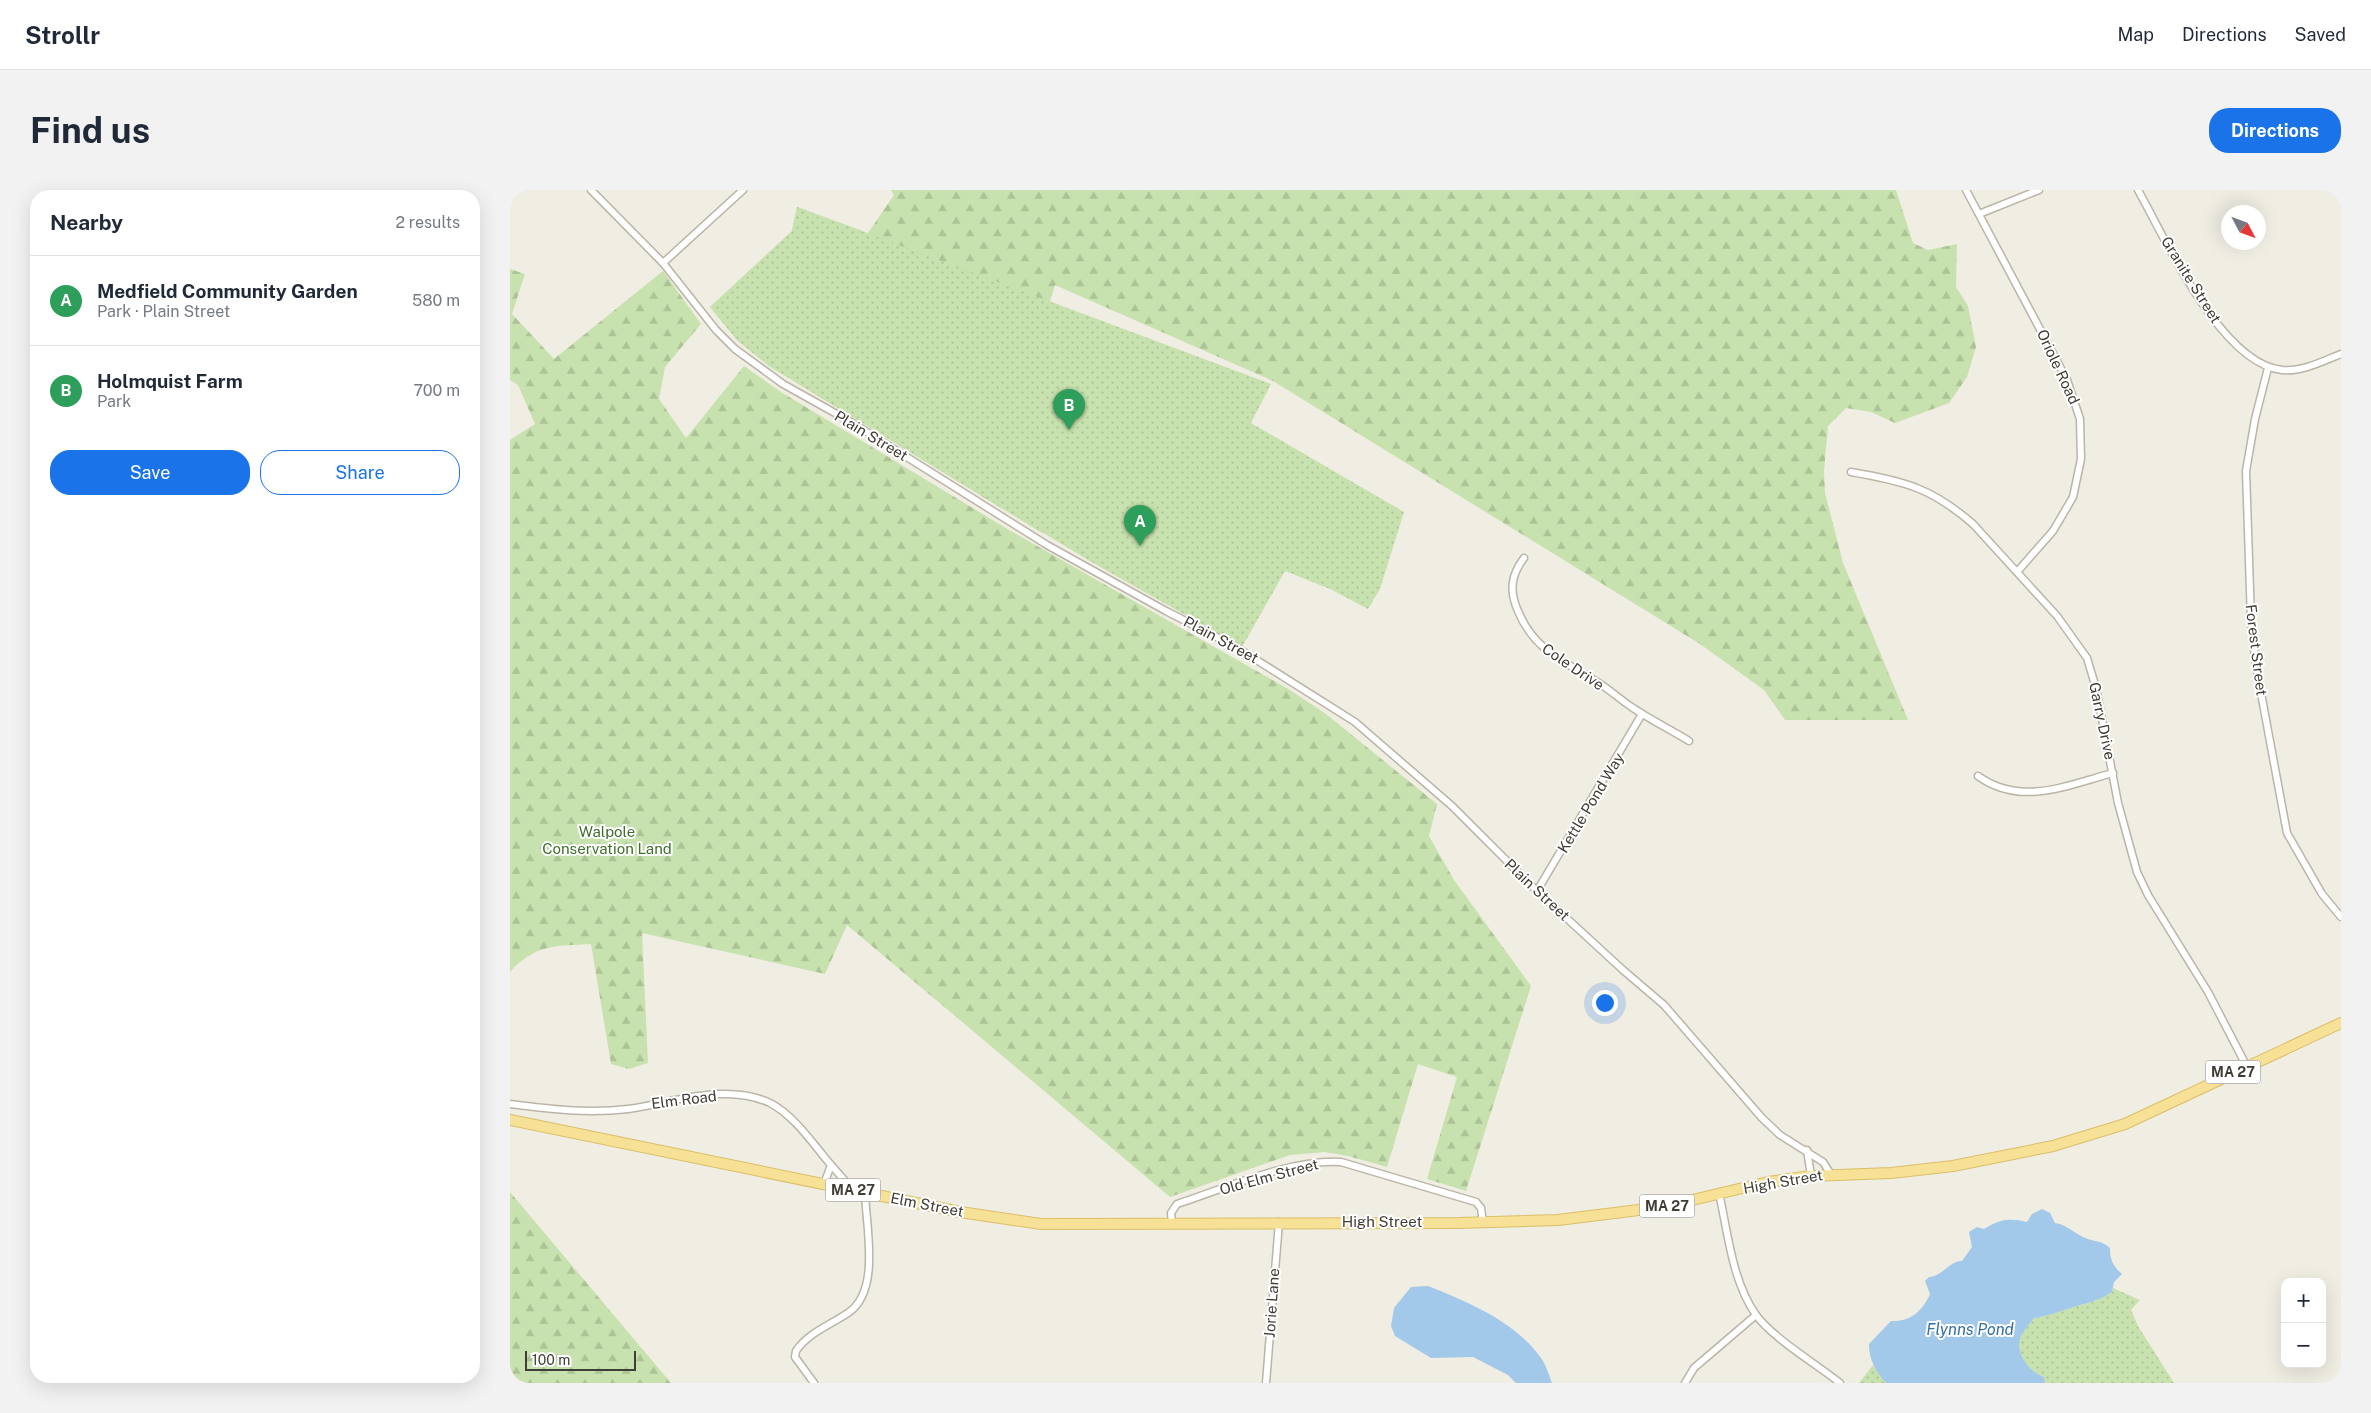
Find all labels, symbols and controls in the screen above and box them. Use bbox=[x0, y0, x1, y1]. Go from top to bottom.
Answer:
text: Strollr bbox=[25, 21, 100, 49]
text: Map bbox=[2117, 24, 2154, 45]
text: Directions bbox=[2182, 24, 2267, 45]
text: Saved bbox=[2295, 24, 2346, 45]
button: Directions bbox=[2209, 108, 2341, 153]
text: Find us bbox=[30, 110, 150, 151]
north arrow bbox=[2221, 205, 2266, 250]
text: Nearby bbox=[50, 210, 123, 235]
text: 2 results bbox=[395, 213, 460, 232]
street label: Granite Street bbox=[2158, 233, 2225, 326]
text: Medfield Community Garden bbox=[97, 280, 358, 302]
text: A bbox=[60, 291, 72, 310]
text: 580 m bbox=[412, 291, 460, 310]
text: Park · Plain Street bbox=[97, 302, 230, 321]
street label: Oriole Road bbox=[2034, 327, 2083, 407]
text: Holmquist Farm bbox=[97, 370, 243, 392]
text: B bbox=[61, 381, 71, 400]
text: 700 m bbox=[414, 381, 460, 400]
pin: B bbox=[1053, 389, 1085, 430]
text: Park bbox=[97, 392, 131, 411]
street label: Plain Street bbox=[832, 407, 911, 464]
button: Save bbox=[50, 450, 250, 495]
button: Share bbox=[260, 450, 460, 495]
pin: A bbox=[1124, 505, 1156, 546]
street label: Forest Street bbox=[2242, 603, 2271, 697]
street label: Plain Street bbox=[1181, 613, 1262, 666]
street label: Cole Drive bbox=[1539, 640, 1607, 693]
street label: Garry Drive bbox=[2086, 681, 2119, 761]
street label: Kettle Pond Way bbox=[1554, 750, 1627, 856]
park label: Walpole Conservation Land bbox=[542, 823, 672, 857]
street label: Plain Street bbox=[1501, 855, 1573, 924]
your location bbox=[1592, 990, 1618, 1016]
road number: MA 27 bbox=[2206, 1060, 2260, 1084]
street label: Elm Road bbox=[650, 1087, 718, 1112]
street label: Old Elm Street bbox=[1218, 1155, 1320, 1198]
street label: High Street bbox=[1742, 1166, 1824, 1197]
road number: MA 27 bbox=[826, 1178, 880, 1202]
street label: Elm Street bbox=[889, 1189, 965, 1220]
road number: MA 27 bbox=[1640, 1194, 1694, 1218]
street label: High Street bbox=[1342, 1213, 1422, 1230]
street label: Jorie Lane bbox=[1261, 1268, 1282, 1338]
map controls bbox=[2281, 1278, 2326, 1368]
button: + bbox=[2281, 1278, 2326, 1323]
water label: Flynns Pond bbox=[1926, 1320, 2015, 1339]
button: − bbox=[2281, 1323, 2326, 1368]
scale bar bbox=[525, 1348, 636, 1371]
text: 100 m bbox=[532, 1352, 570, 1368]

